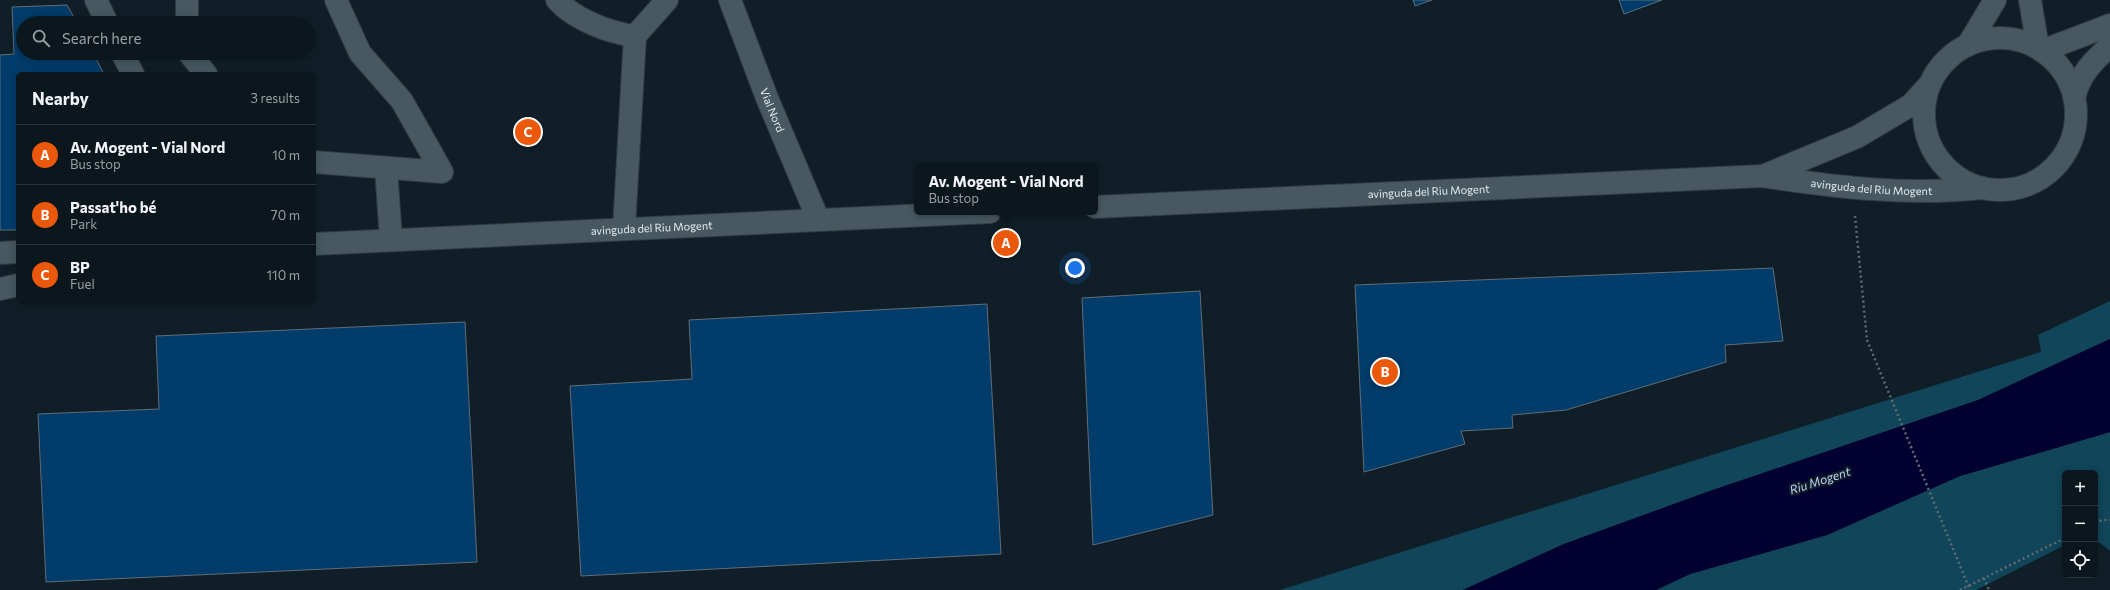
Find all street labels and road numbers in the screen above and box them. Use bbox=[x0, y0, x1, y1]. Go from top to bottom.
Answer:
street label: Vial Nord bbox=[758, 86, 788, 134]
street label: avinguda del Riu Mogent bbox=[1810, 176, 1933, 197]
street label: avinguda del Riu Mogent bbox=[1367, 182, 1490, 200]
street label: avinguda del Riu Mogent bbox=[590, 218, 713, 237]

